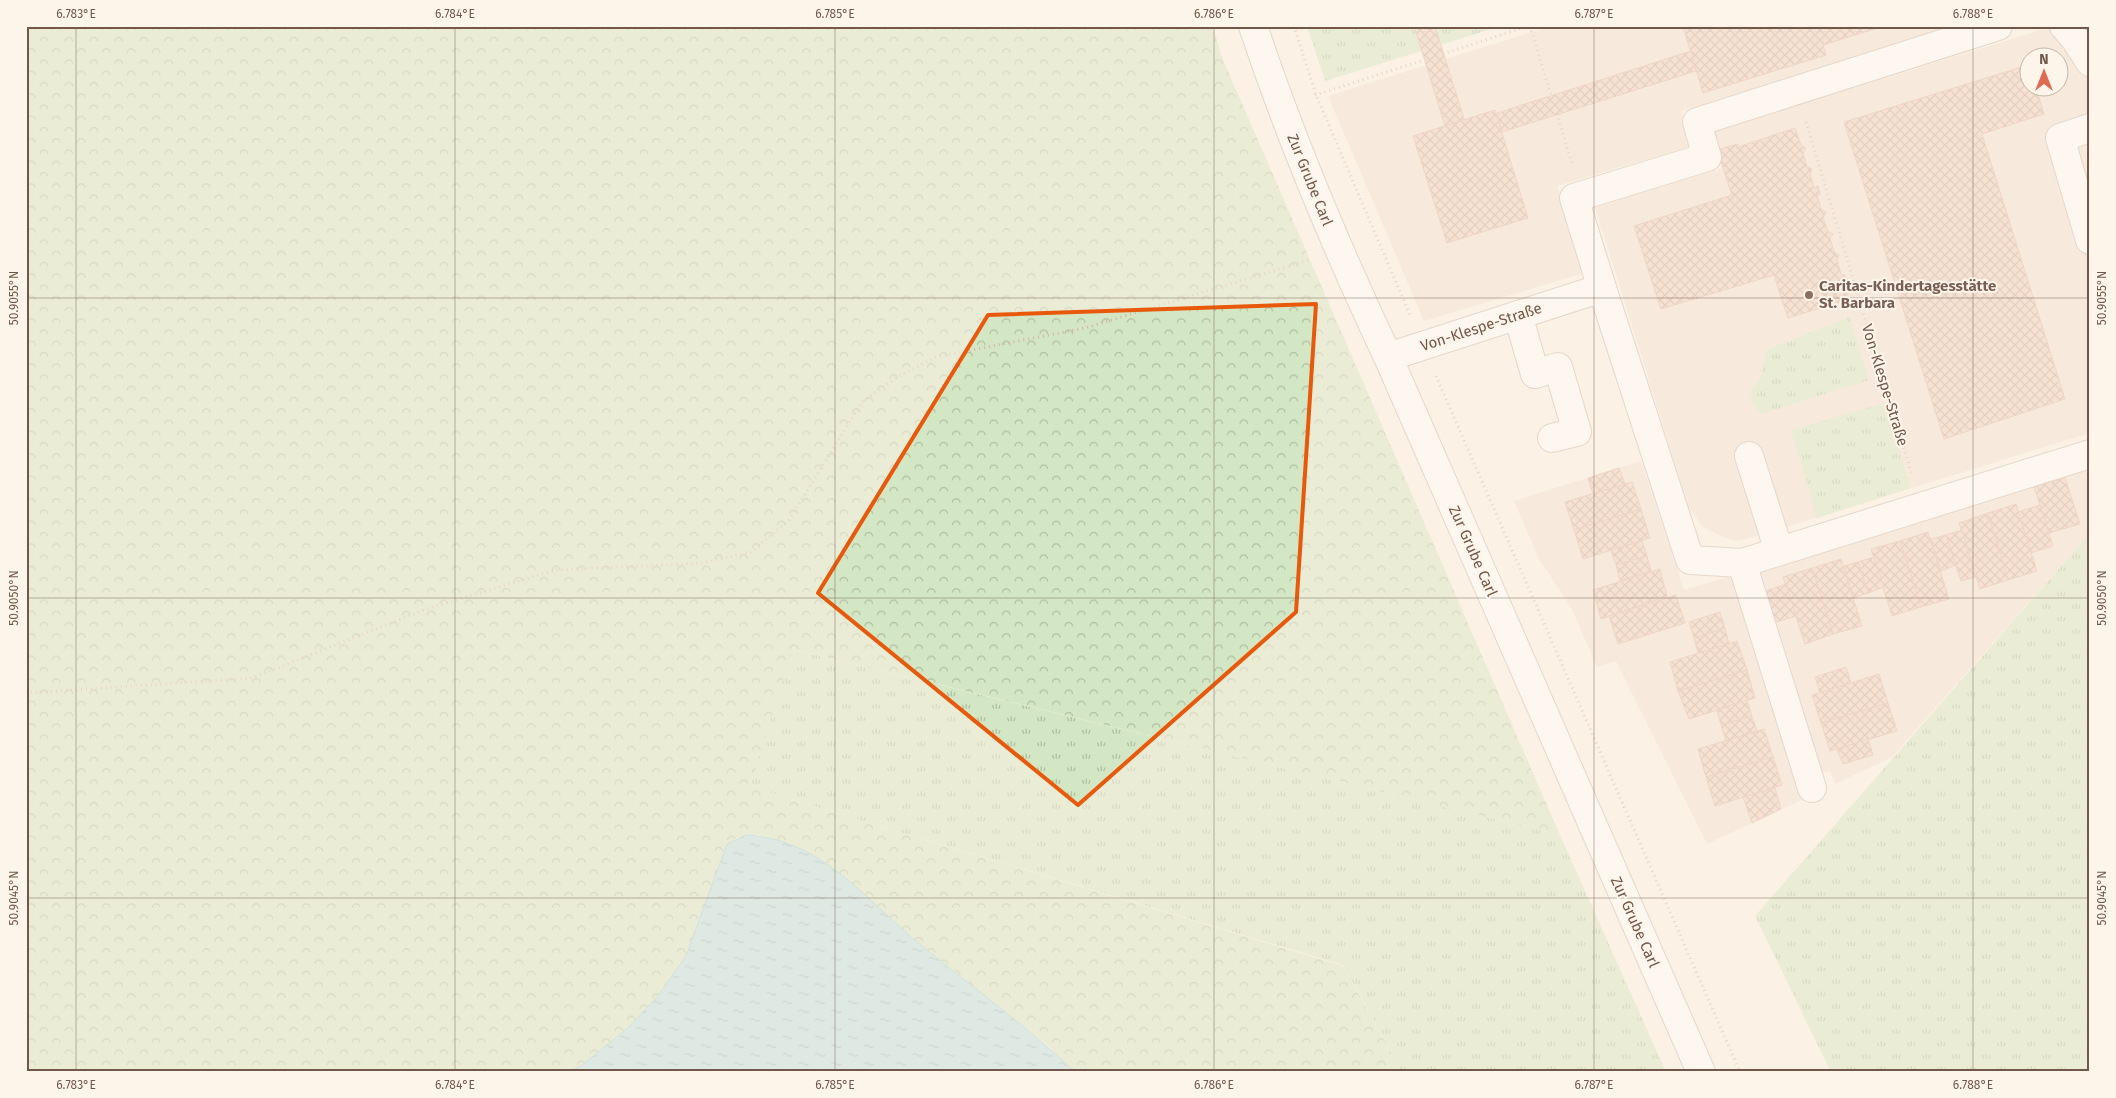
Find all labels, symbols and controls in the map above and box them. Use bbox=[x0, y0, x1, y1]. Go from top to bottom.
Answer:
text: 6.783°E bbox=[56, 7, 96, 21]
text: 6.784°E bbox=[435, 7, 475, 21]
text: 6.785°E bbox=[815, 7, 855, 21]
text: 6.786°E bbox=[1194, 7, 1234, 21]
text: 6.787°E bbox=[1575, 7, 1613, 21]
text: 6.788°E bbox=[1953, 7, 1993, 21]
north arrow bbox=[2018, 48, 2068, 98]
text: N bbox=[2039, 51, 2049, 68]
street label: Zur Grube Carl bbox=[1283, 131, 1337, 229]
text: 50.9055°N bbox=[7, 271, 21, 325]
text: 50.9055°N bbox=[2095, 271, 2109, 325]
place label: Caritas-Kindertagesstätte St. Barbara bbox=[1819, 277, 1996, 312]
marker: Caritas-Kindertagesstätte St. Barbara bbox=[1803, 289, 1815, 301]
street label: Von-Klespe-Straße bbox=[1418, 299, 1544, 355]
street label: Von-Klespe-Straße bbox=[1858, 322, 1912, 448]
street label: Zur Grube Carl bbox=[1445, 503, 1501, 600]
text: 50.9050°N bbox=[7, 570, 21, 626]
text: 50.9050°N bbox=[2095, 570, 2109, 626]
text: 50.9045°N bbox=[7, 871, 21, 925]
text: 50.9045°N bbox=[2095, 871, 2109, 925]
street label: Zur Grube Carl bbox=[1607, 874, 1663, 971]
text: 6.783°E bbox=[56, 1078, 96, 1092]
text: 6.784°E bbox=[435, 1078, 475, 1092]
text: 6.785°E bbox=[815, 1078, 855, 1092]
text: 6.786°E bbox=[1194, 1078, 1234, 1092]
text: 6.787°E bbox=[1575, 1078, 1613, 1092]
text: 6.788°E bbox=[1953, 1078, 1993, 1092]

